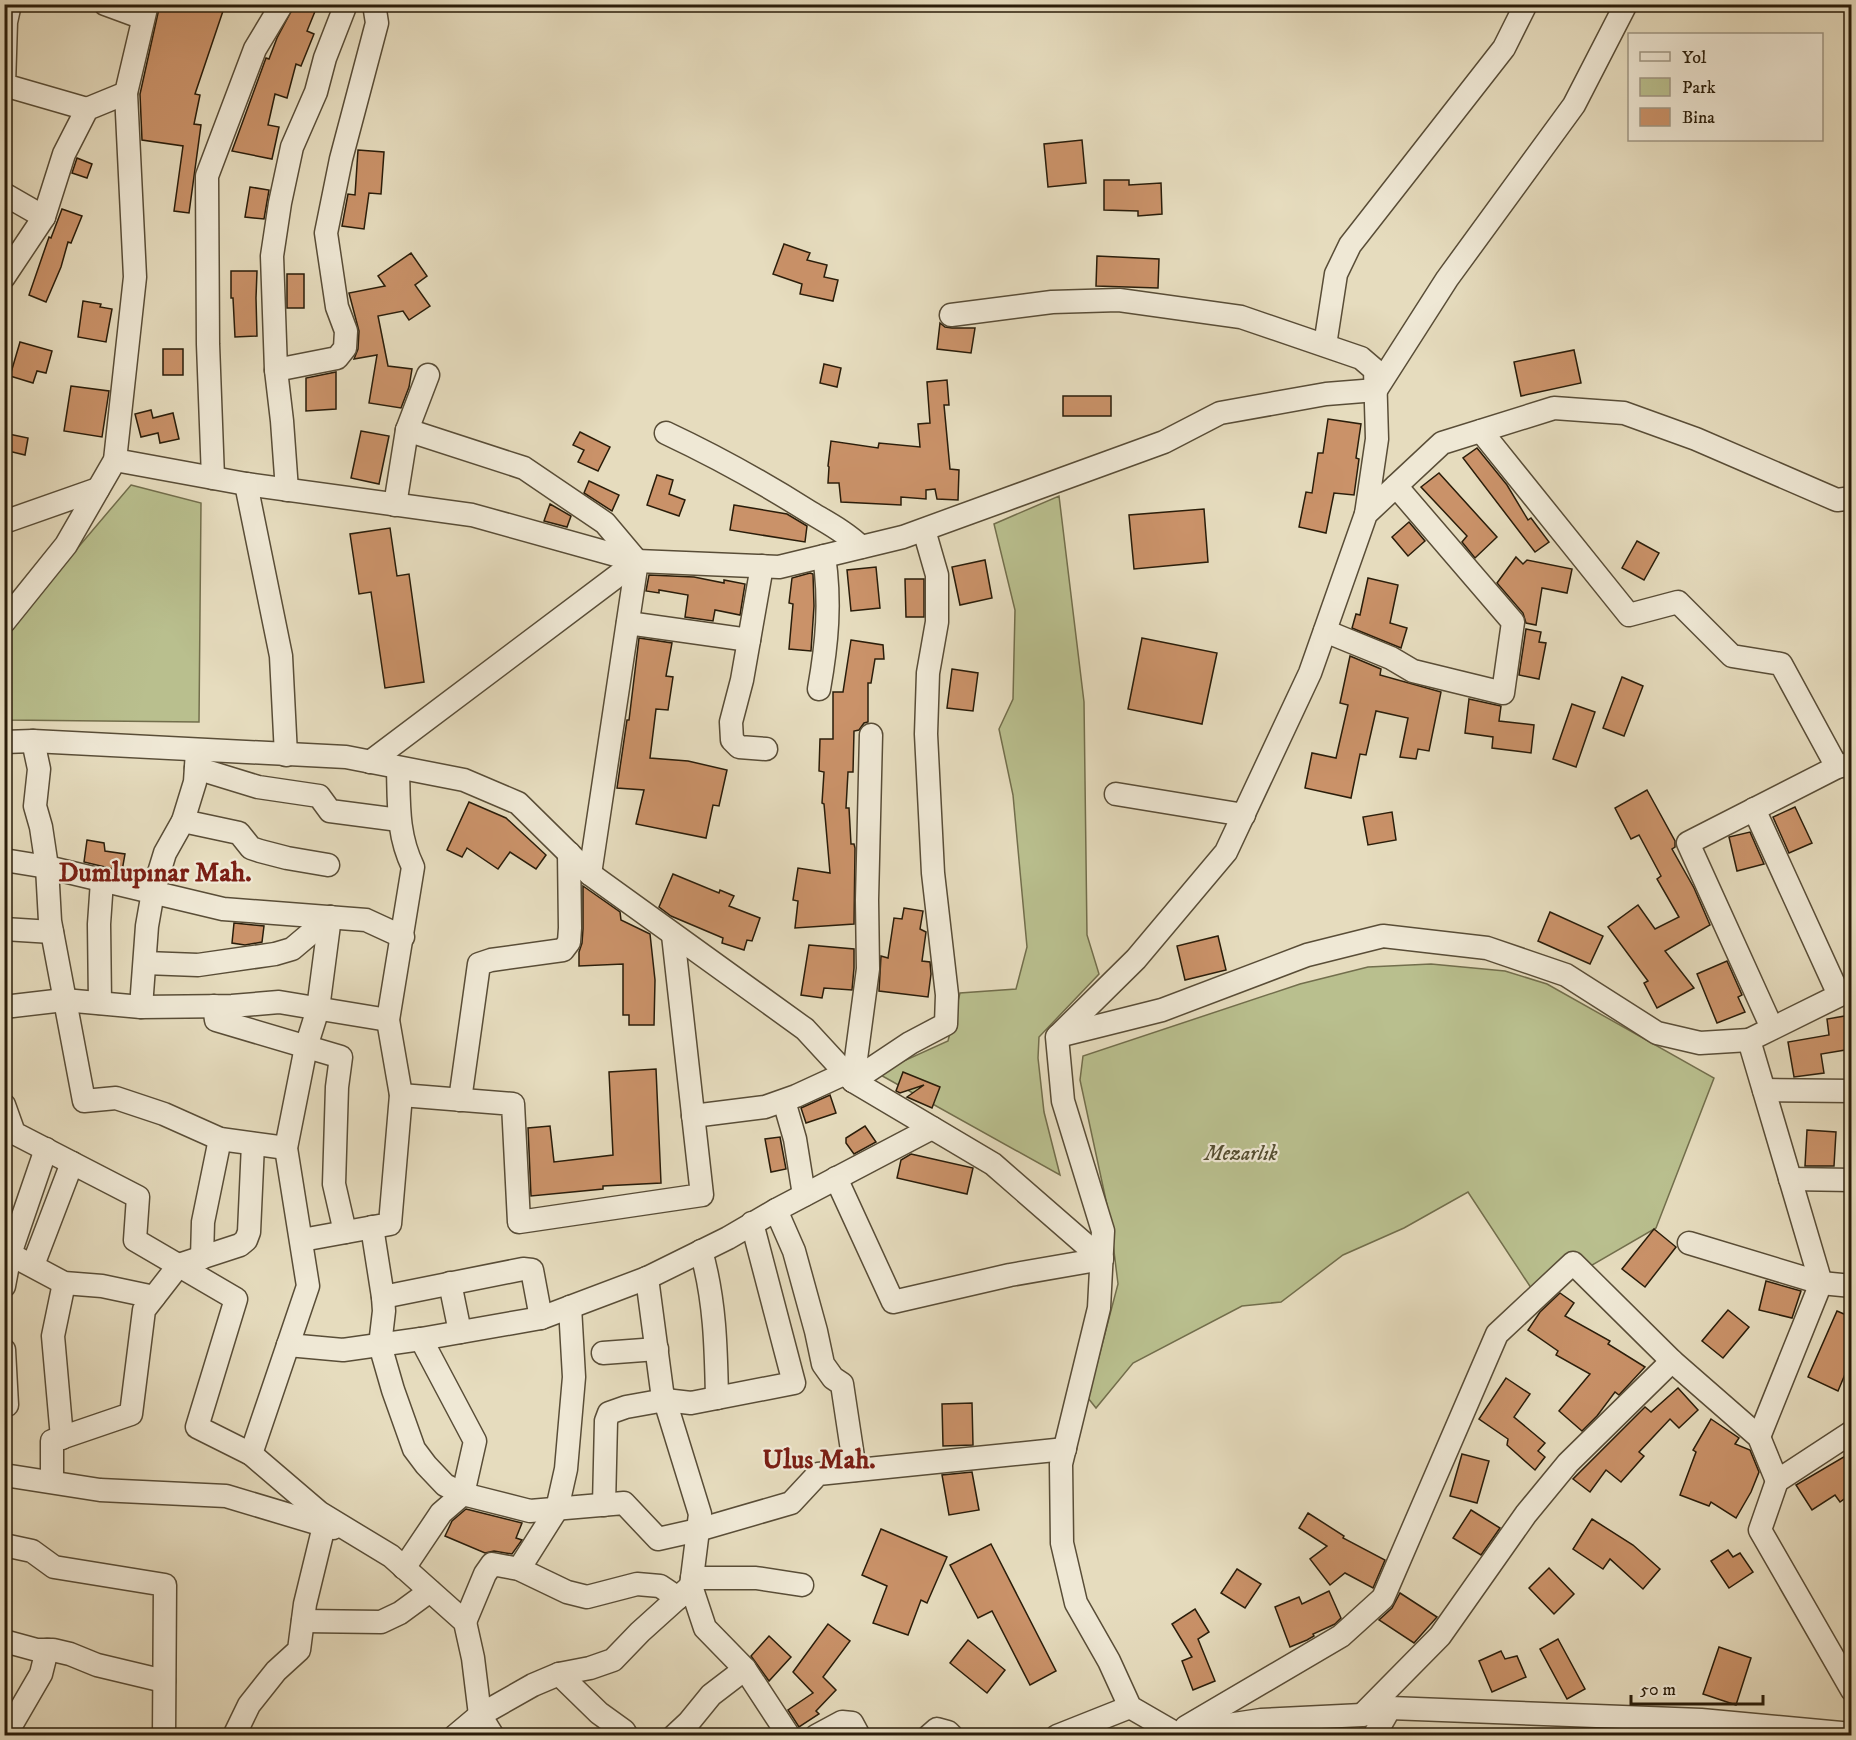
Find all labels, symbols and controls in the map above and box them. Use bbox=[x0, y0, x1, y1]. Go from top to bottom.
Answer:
legend bbox=[1628, 33, 1823, 141]
text: Yol bbox=[1682, 47, 1707, 69]
text: Park bbox=[1682, 77, 1716, 99]
text: Bina bbox=[1682, 107, 1715, 129]
district label: Dumlupınar Mah. bbox=[58, 856, 252, 890]
park label: Mezarlık bbox=[1202, 1141, 1278, 1167]
district label: Ulus Mah. bbox=[762, 1443, 876, 1477]
scale bar bbox=[1631, 1668, 1763, 1706]
text: 50 m bbox=[1640, 1679, 1676, 1701]

